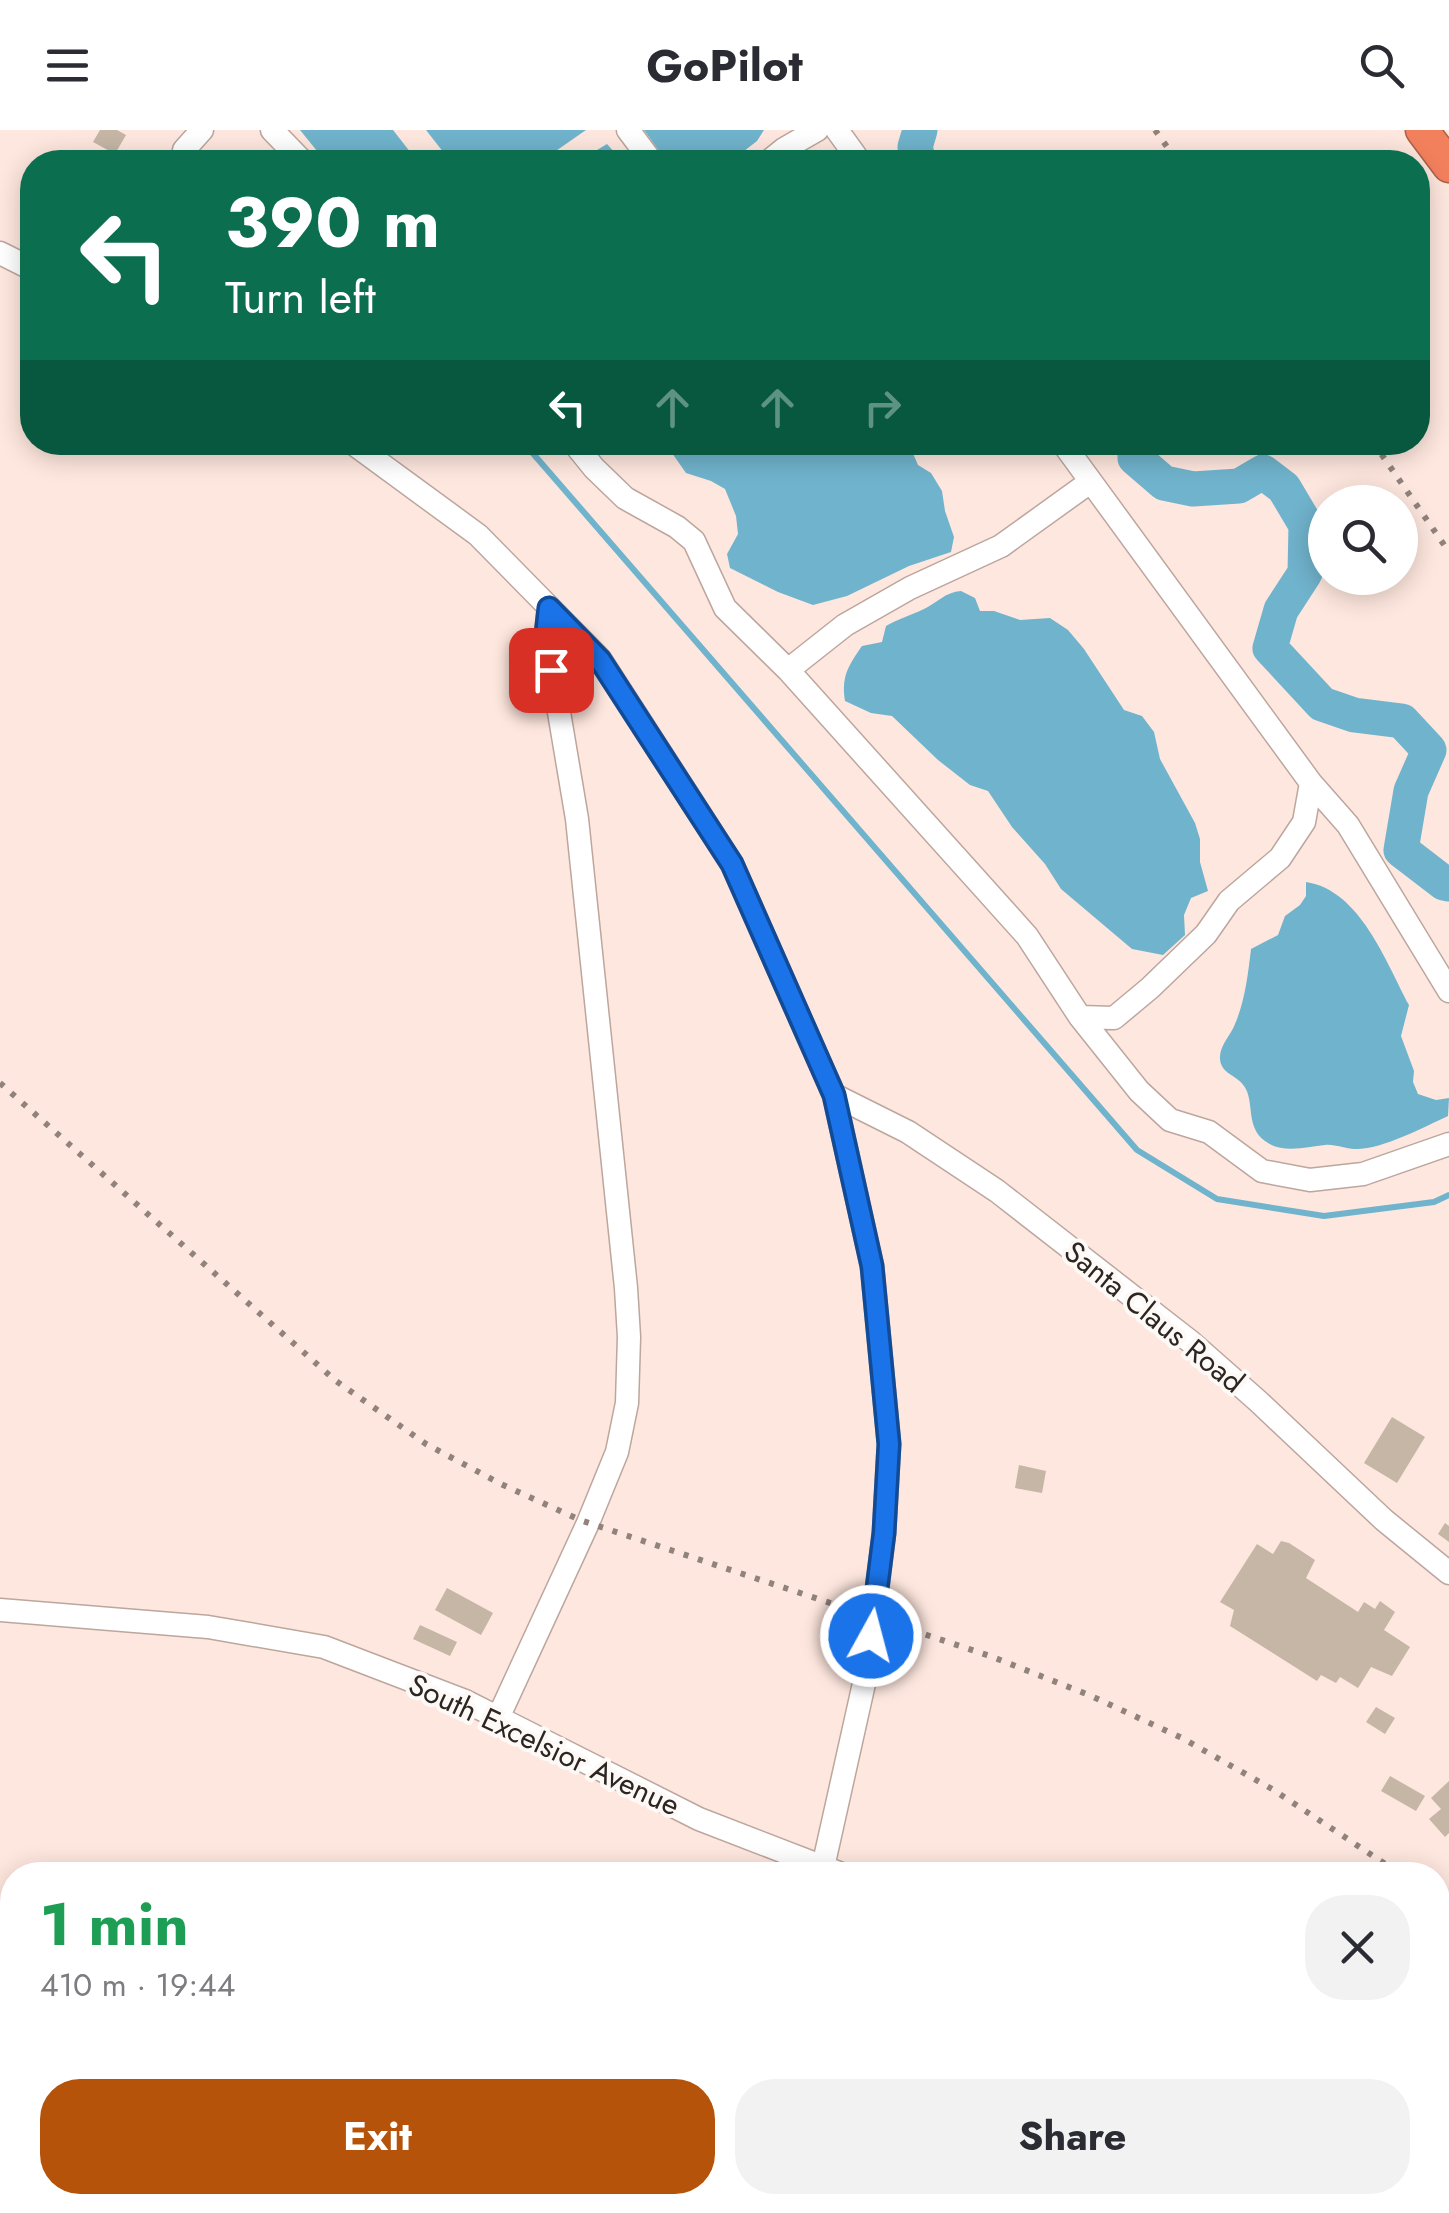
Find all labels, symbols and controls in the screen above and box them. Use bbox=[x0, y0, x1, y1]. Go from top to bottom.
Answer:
text: GoPilot bbox=[646, 33, 803, 98]
icon: menu bbox=[40, 38, 95, 93]
icon: search bbox=[1354, 38, 1409, 93]
text: 390 m bbox=[225, 172, 440, 273]
icon: left bbox=[60, 190, 190, 320]
text: Turn left bbox=[225, 265, 376, 330]
icon: left bbox=[540, 380, 595, 435]
icon: ahead bbox=[645, 380, 700, 435]
icon: ahead bbox=[750, 380, 805, 435]
icon: right bbox=[855, 380, 910, 435]
map controls bbox=[1308, 485, 1418, 595]
button: search bbox=[1308, 485, 1418, 595]
pin bbox=[509, 628, 594, 713]
icon: arrive bbox=[524, 643, 579, 698]
street label: Santa Claus Road bbox=[1055, 1230, 1254, 1403]
position arrow bbox=[819, 1584, 923, 1688]
street label: South Excelsior Avenue bbox=[402, 1663, 687, 1826]
text: 1 min bbox=[40, 1881, 189, 1968]
button: close bbox=[1305, 1895, 1410, 2000]
text: 410 m · 19:44 bbox=[40, 1962, 235, 2008]
button: Exit bbox=[40, 2079, 715, 2194]
button: Share bbox=[735, 2079, 1410, 2194]

